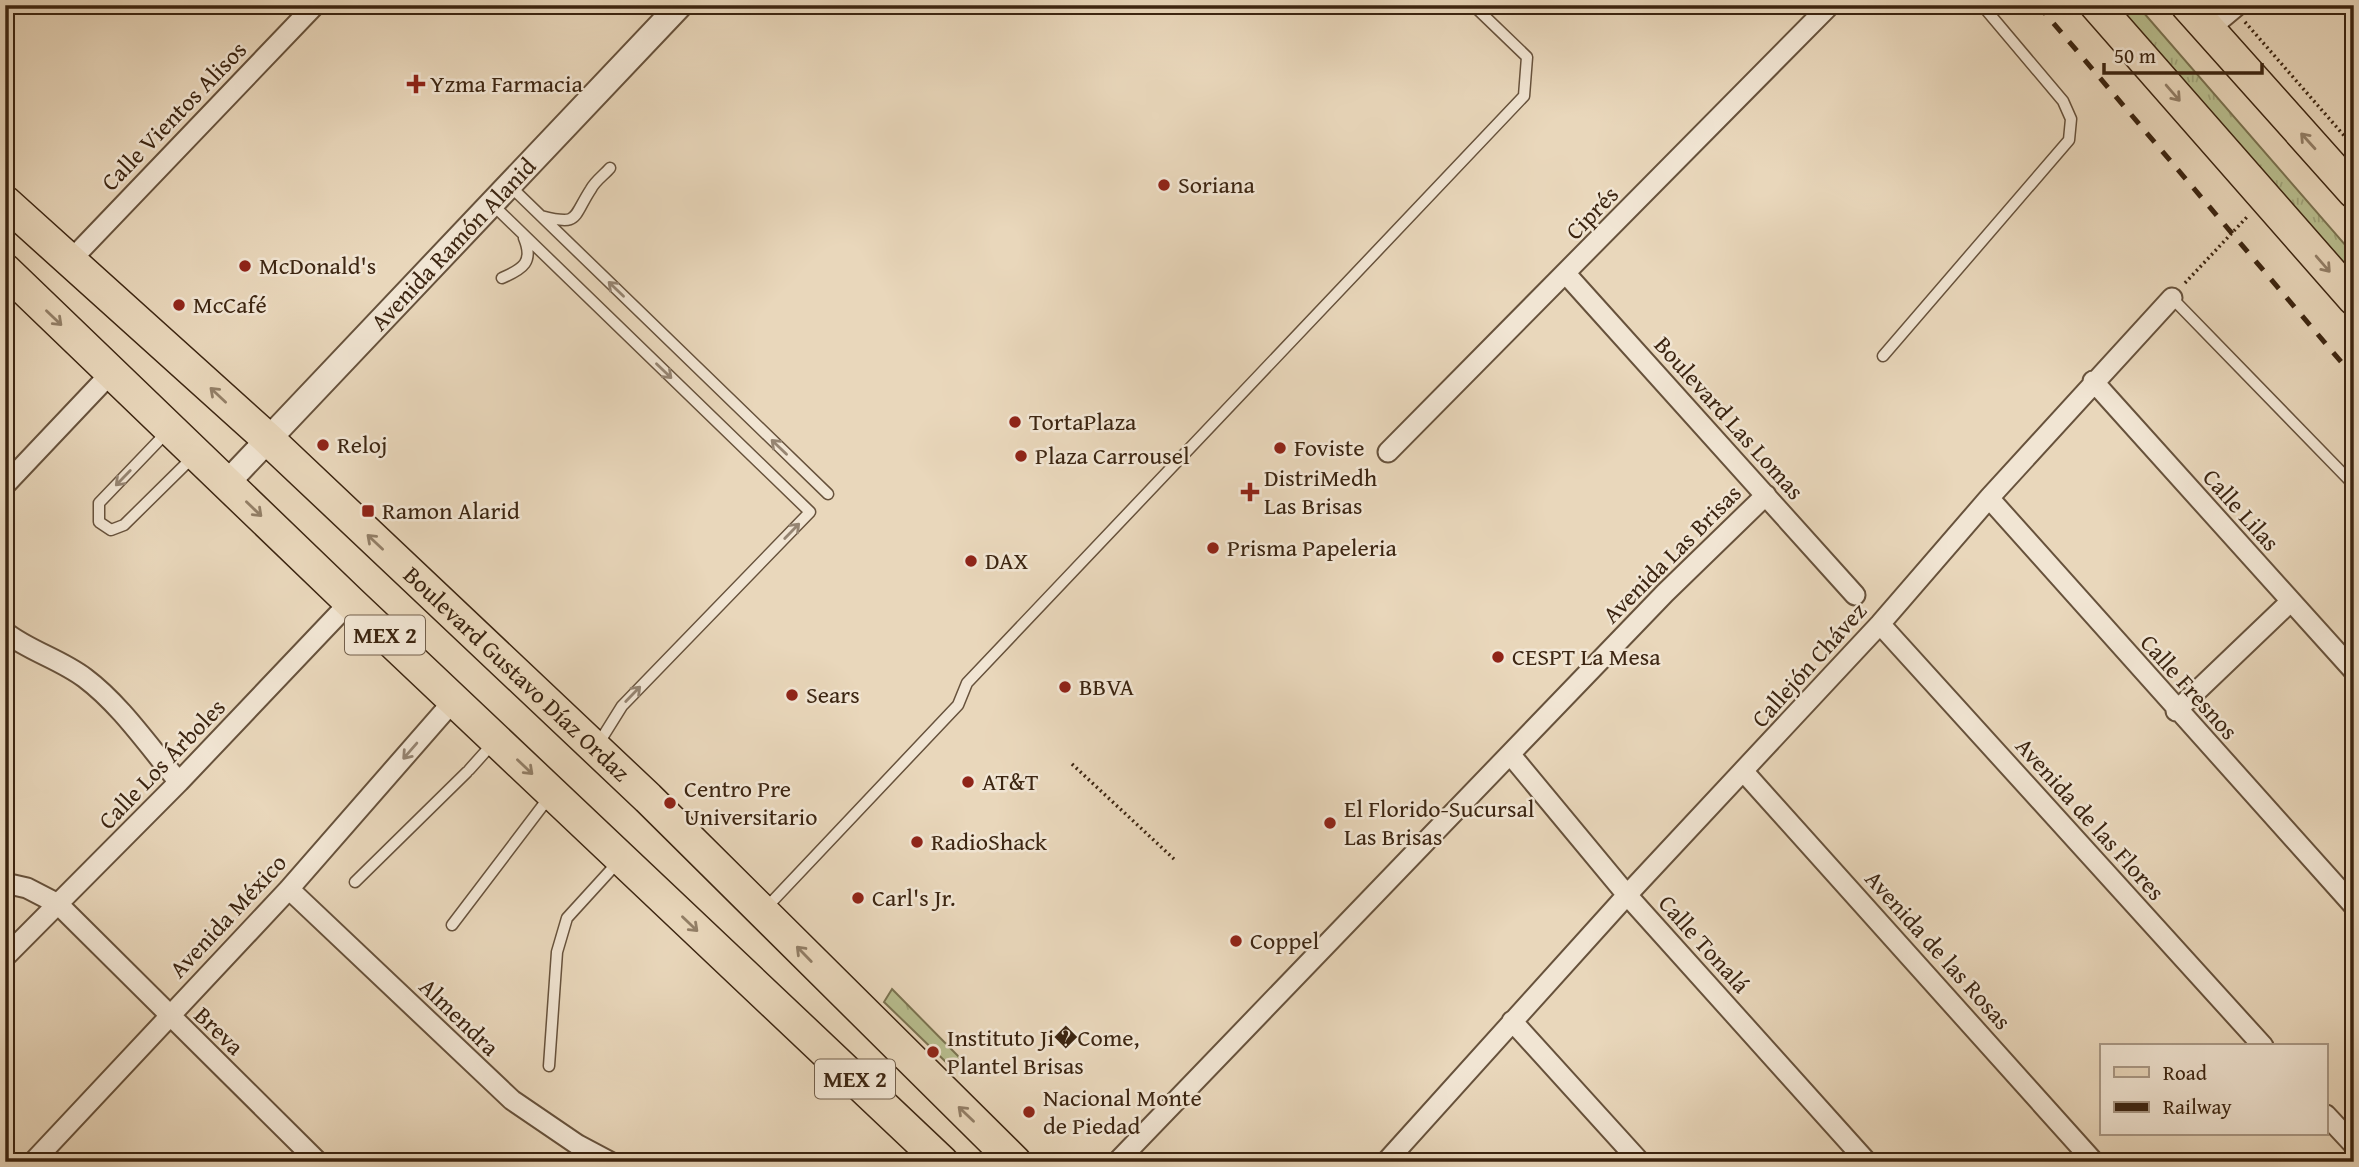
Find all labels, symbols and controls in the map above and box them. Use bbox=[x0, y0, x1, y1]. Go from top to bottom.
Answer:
scale bar bbox=[2104, 32, 2261, 76]
street label: Calle Vientos Alisos bbox=[93, 33, 254, 198]
text: 50 m bbox=[2114, 40, 2156, 71]
place label: Yzma Farmacia bbox=[430, 66, 583, 101]
marker: Yzma Farmacia bbox=[408, 76, 424, 92]
one-way arrow bbox=[2165, 84, 2181, 102]
one-way arrow bbox=[2300, 132, 2316, 150]
street label: Avenida Ramón Alanid bbox=[362, 149, 544, 338]
place label: Soriana bbox=[1178, 167, 1255, 202]
marker: Soriana bbox=[1156, 177, 1172, 193]
street label: Ciprés bbox=[1557, 178, 1626, 248]
place label: McDonald's bbox=[259, 248, 376, 283]
one-way arrow bbox=[2315, 255, 2331, 273]
marker: McDonald's bbox=[237, 258, 253, 274]
one-way arrow bbox=[607, 280, 624, 297]
place label: McCafé bbox=[193, 287, 267, 322]
marker: McCafé bbox=[171, 297, 187, 313]
one-way arrow bbox=[45, 309, 62, 326]
street label: Boulevard Las Lomas bbox=[1646, 328, 1813, 507]
one-way arrow bbox=[655, 362, 672, 379]
one-way arrow bbox=[209, 387, 227, 403]
place label: TortaPlaza bbox=[1029, 404, 1137, 439]
marker: TortaPlaza bbox=[1007, 414, 1023, 430]
place label: Reloj bbox=[337, 427, 388, 462]
place label: Foviste bbox=[1294, 430, 1365, 465]
marker: Reloj bbox=[315, 437, 331, 453]
place label: Plaza Carrousel bbox=[1035, 438, 1190, 473]
one-way arrow bbox=[771, 439, 788, 456]
marker: Foviste bbox=[1272, 440, 1288, 456]
marker: Plaza Carrousel bbox=[1013, 448, 1029, 464]
place label: DistriMedh Las Brisas bbox=[1264, 460, 1378, 523]
street label: Calle Lilas bbox=[2195, 461, 2288, 559]
one-way arrow bbox=[114, 470, 131, 487]
street label: Avenida Las Brisas bbox=[1594, 476, 1749, 631]
marker: DistriMedh Las Brisas bbox=[1242, 484, 1258, 500]
place label: Ramon Alarid bbox=[382, 493, 520, 528]
one-way arrow bbox=[245, 501, 262, 518]
marker: Ramon Alarid bbox=[360, 503, 376, 519]
one-way arrow bbox=[783, 522, 800, 539]
place label: Prisma Papeleria bbox=[1227, 530, 1397, 565]
one-way arrow bbox=[367, 533, 384, 550]
marker: Prisma Papeleria bbox=[1205, 540, 1221, 556]
place label: DAX bbox=[985, 543, 1028, 578]
marker: DAX bbox=[963, 553, 979, 569]
street label: Boulevard Gustavo Díaz Ordaz bbox=[396, 558, 638, 789]
street label: Callejón Chávez bbox=[1743, 594, 1874, 735]
road number: MEX 2 bbox=[345, 615, 425, 654]
street label: Calle Fresnos bbox=[2132, 626, 2246, 747]
place label: CESPT La Mesa bbox=[1512, 639, 1661, 674]
marker: CESPT La Mesa bbox=[1490, 649, 1506, 665]
place label: BBVA bbox=[1079, 669, 1135, 704]
place label: Sears bbox=[806, 677, 860, 712]
marker: BBVA bbox=[1057, 679, 1073, 695]
one-way arrow bbox=[625, 686, 642, 703]
marker: Sears bbox=[784, 687, 800, 703]
street label: Calle Los Árboles bbox=[90, 690, 233, 837]
street label: Avenida de las Flores bbox=[2007, 729, 2173, 908]
one-way arrow bbox=[402, 742, 418, 760]
one-way arrow bbox=[517, 758, 534, 775]
place label: AT&T bbox=[982, 764, 1039, 799]
place label: Centro Pre Universitario bbox=[684, 771, 818, 834]
marker: AT&T bbox=[960, 774, 976, 790]
place label: El Florido-Sucursal Las Brisas bbox=[1344, 791, 1535, 854]
marker: Centro Pre Universitario bbox=[662, 795, 678, 811]
marker: El Florido-Sucursal Las Brisas bbox=[1322, 815, 1338, 831]
place label: RadioShack bbox=[931, 824, 1048, 859]
marker: RadioShack bbox=[909, 834, 925, 850]
street label: Avenida México bbox=[161, 846, 294, 986]
street label: Avenida de las Rosas bbox=[1857, 862, 2020, 1037]
place label: Carl's Jr. bbox=[872, 880, 956, 915]
street label: Calle Tonalá bbox=[1651, 887, 1759, 1001]
marker: Carl's Jr. bbox=[850, 890, 866, 906]
one-way arrow bbox=[682, 915, 699, 932]
place label: Coppel bbox=[1250, 923, 1319, 958]
marker: Coppel bbox=[1228, 933, 1244, 949]
one-way arrow bbox=[795, 946, 812, 963]
street label: Almendra bbox=[411, 970, 508, 1064]
street label: Breva bbox=[187, 998, 253, 1064]
place label: Instituto Ji�Come, Plantel Brisas bbox=[947, 1020, 1139, 1083]
marker: Instituto Ji�Come, Plantel Brisas bbox=[925, 1044, 941, 1060]
legend bbox=[2100, 1044, 2328, 1136]
text: Road bbox=[2163, 1057, 2208, 1088]
road number: MEX 2 bbox=[815, 1060, 895, 1098]
place label: Nacional Monte de Piedad bbox=[1043, 1080, 1202, 1143]
text: Railway bbox=[2163, 1091, 2232, 1122]
marker: Nacional Monte de Piedad bbox=[1021, 1104, 1037, 1120]
one-way arrow bbox=[958, 1105, 975, 1122]

